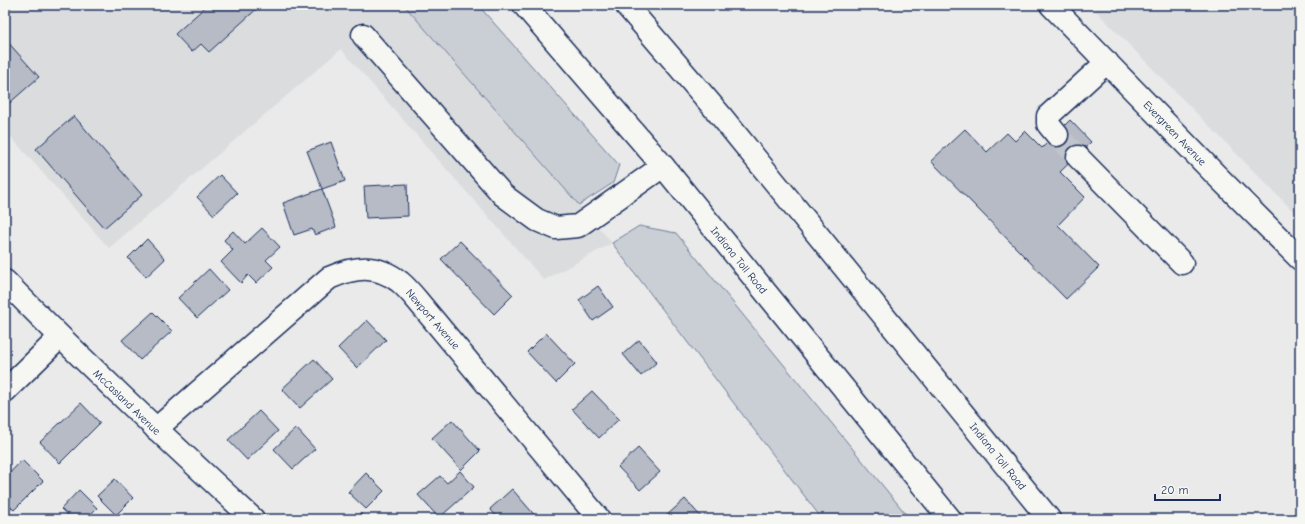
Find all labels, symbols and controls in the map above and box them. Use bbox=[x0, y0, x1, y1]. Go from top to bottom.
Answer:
street label: Evergreen Avenue bbox=[1141, 98, 1209, 169]
street label: Indiana Toll Road bbox=[708, 224, 770, 297]
street label: Newport Avenue bbox=[403, 287, 463, 353]
street label: McCasland Avenue bbox=[90, 367, 163, 438]
street label: Indiana Toll Road bbox=[967, 420, 1029, 493]
scale bar bbox=[1155, 476, 1220, 502]
text: 20 m bbox=[1161, 483, 1189, 497]

